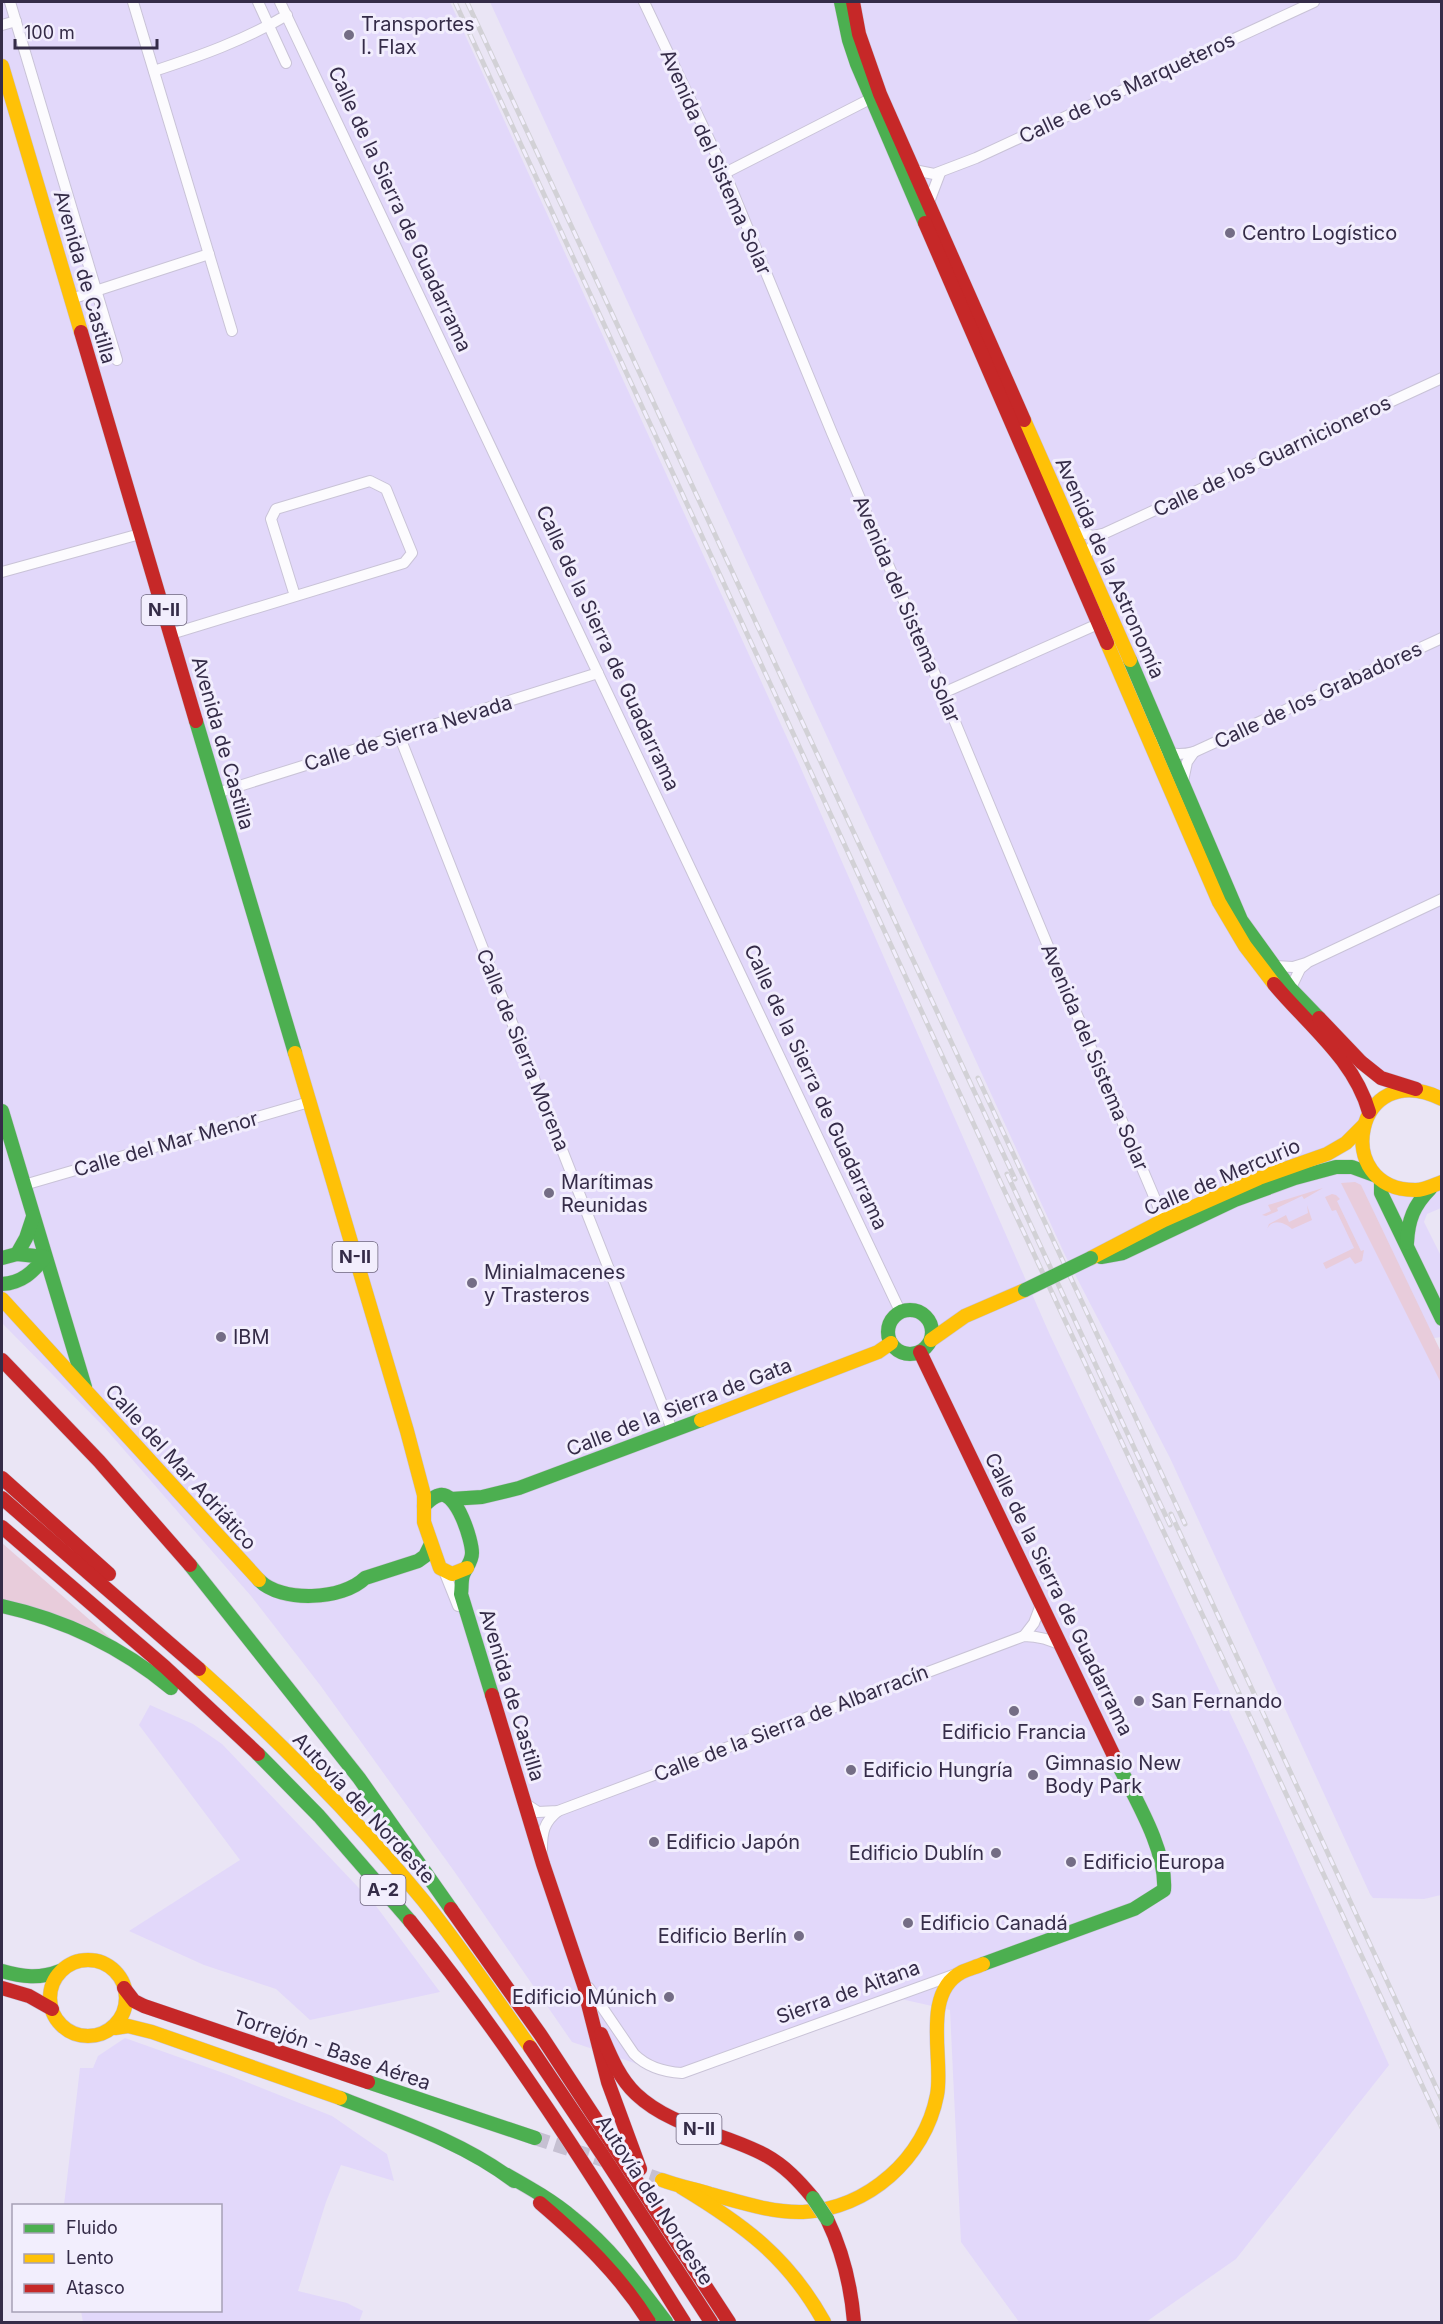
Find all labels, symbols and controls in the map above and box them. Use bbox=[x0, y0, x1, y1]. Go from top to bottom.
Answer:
scale bar bbox=[15, 12, 158, 50]
place label: Transportes I. Flax bbox=[361, 12, 475, 59]
text: 100 m bbox=[24, 22, 75, 43]
street label: Calle de los Marqueteros bbox=[1015, 27, 1239, 149]
marker: Transportes I. Flax bbox=[342, 28, 356, 42]
street label: Avenida del Sistema Solar bbox=[655, 46, 777, 279]
street label: Calle de la Sierra de Guadarrama bbox=[323, 63, 477, 355]
street label: Avenida de Castilla bbox=[49, 188, 121, 366]
place label: Centro Logístico bbox=[1242, 221, 1397, 245]
marker: Centro Logístico bbox=[1223, 226, 1237, 240]
street label: Calle de los Guarnicioneros bbox=[1149, 390, 1395, 522]
street label: Avenida de la Astronomía bbox=[1050, 454, 1170, 682]
street label: Avenida del Sistema Solar bbox=[848, 492, 966, 726]
street label: Calle de la Sierra de Guadarrama bbox=[531, 502, 685, 794]
road number: N-II bbox=[142, 595, 186, 625]
street label: Calle de los Grabadores bbox=[1210, 636, 1426, 754]
street label: Avenida de Castilla bbox=[187, 654, 259, 832]
street label: Calle de Sierra Nevada bbox=[301, 690, 515, 776]
street label: Avenida del Sistema Solar bbox=[1036, 940, 1154, 1174]
street label: Calle de la Sierra de Guadarrama bbox=[739, 941, 893, 1233]
street label: Calle de Sierra Morena bbox=[471, 945, 575, 1155]
street label: Calle del Mar Menor bbox=[71, 1106, 261, 1182]
street label: Calle de Mercurio bbox=[1140, 1133, 1304, 1221]
place label: Marítimas Reunidas bbox=[561, 1170, 654, 1217]
marker: Marítimas Reunidas bbox=[542, 1186, 556, 1200]
road number: N-II bbox=[332, 1242, 378, 1272]
place label: Minialmacenes y Trasteros bbox=[484, 1260, 626, 1307]
marker: Minialmacenes y Trasteros bbox=[465, 1276, 479, 1290]
place label: IBM bbox=[233, 1325, 270, 1349]
marker: IBM bbox=[214, 1330, 228, 1344]
street label: Calle de la Sierra de Gata bbox=[563, 1353, 795, 1461]
street label: Calle del Mar Adriático bbox=[100, 1379, 262, 1555]
street label: Calle de la Sierra de Guadarrama bbox=[980, 1449, 1138, 1739]
street label: Avenida de Castilla bbox=[474, 1606, 550, 1784]
street label: Calle de la Sierra de Albarracín bbox=[650, 1659, 932, 1787]
place label: San Fernando bbox=[1151, 1689, 1282, 1713]
marker: San Fernando bbox=[1132, 1694, 1146, 1708]
marker: Edificio Francia bbox=[1007, 1704, 1021, 1718]
place label: Edificio Francia bbox=[942, 1720, 1086, 1744]
street label: Autovía del Nordeste bbox=[288, 1728, 440, 1888]
place label: Gimnasio New Body Park bbox=[1045, 1751, 1181, 1798]
place label: Edificio Hungría bbox=[863, 1758, 1013, 1782]
marker: Edificio Hungría bbox=[844, 1763, 858, 1777]
marker: Gimnasio New Body Park bbox=[1026, 1768, 1040, 1782]
place label: Edificio Japón bbox=[666, 1830, 800, 1854]
marker: Edificio Japón bbox=[647, 1835, 661, 1849]
place label: Edificio Dublín bbox=[849, 1841, 984, 1865]
marker: Edificio Dublín bbox=[989, 1846, 1003, 1860]
place label: Edificio Europa bbox=[1083, 1850, 1225, 1874]
marker: Edificio Europa bbox=[1064, 1855, 1078, 1869]
road number: A-2 bbox=[360, 1875, 406, 1905]
place label: Edificio Canadá bbox=[920, 1911, 1068, 1935]
marker: Edificio Canadá bbox=[901, 1916, 915, 1930]
place label: Edificio Berlín bbox=[658, 1924, 787, 1948]
marker: Edificio Berlín bbox=[792, 1929, 806, 1943]
street label: Sierra de Aitana bbox=[773, 1955, 923, 2029]
place label: Edificio Múnich bbox=[512, 1985, 657, 2009]
marker: Edificio Múnich bbox=[662, 1990, 676, 2004]
street label: Torrejón - Base Aérea bbox=[230, 2005, 434, 2095]
street label: Autovía del Nordeste bbox=[591, 2111, 719, 2289]
road number: N-II bbox=[676, 2114, 722, 2144]
legend bbox=[12, 2204, 222, 2312]
text: Fluido bbox=[66, 2217, 118, 2238]
text: Lento bbox=[66, 2247, 114, 2268]
text: Atasco bbox=[66, 2277, 125, 2298]

